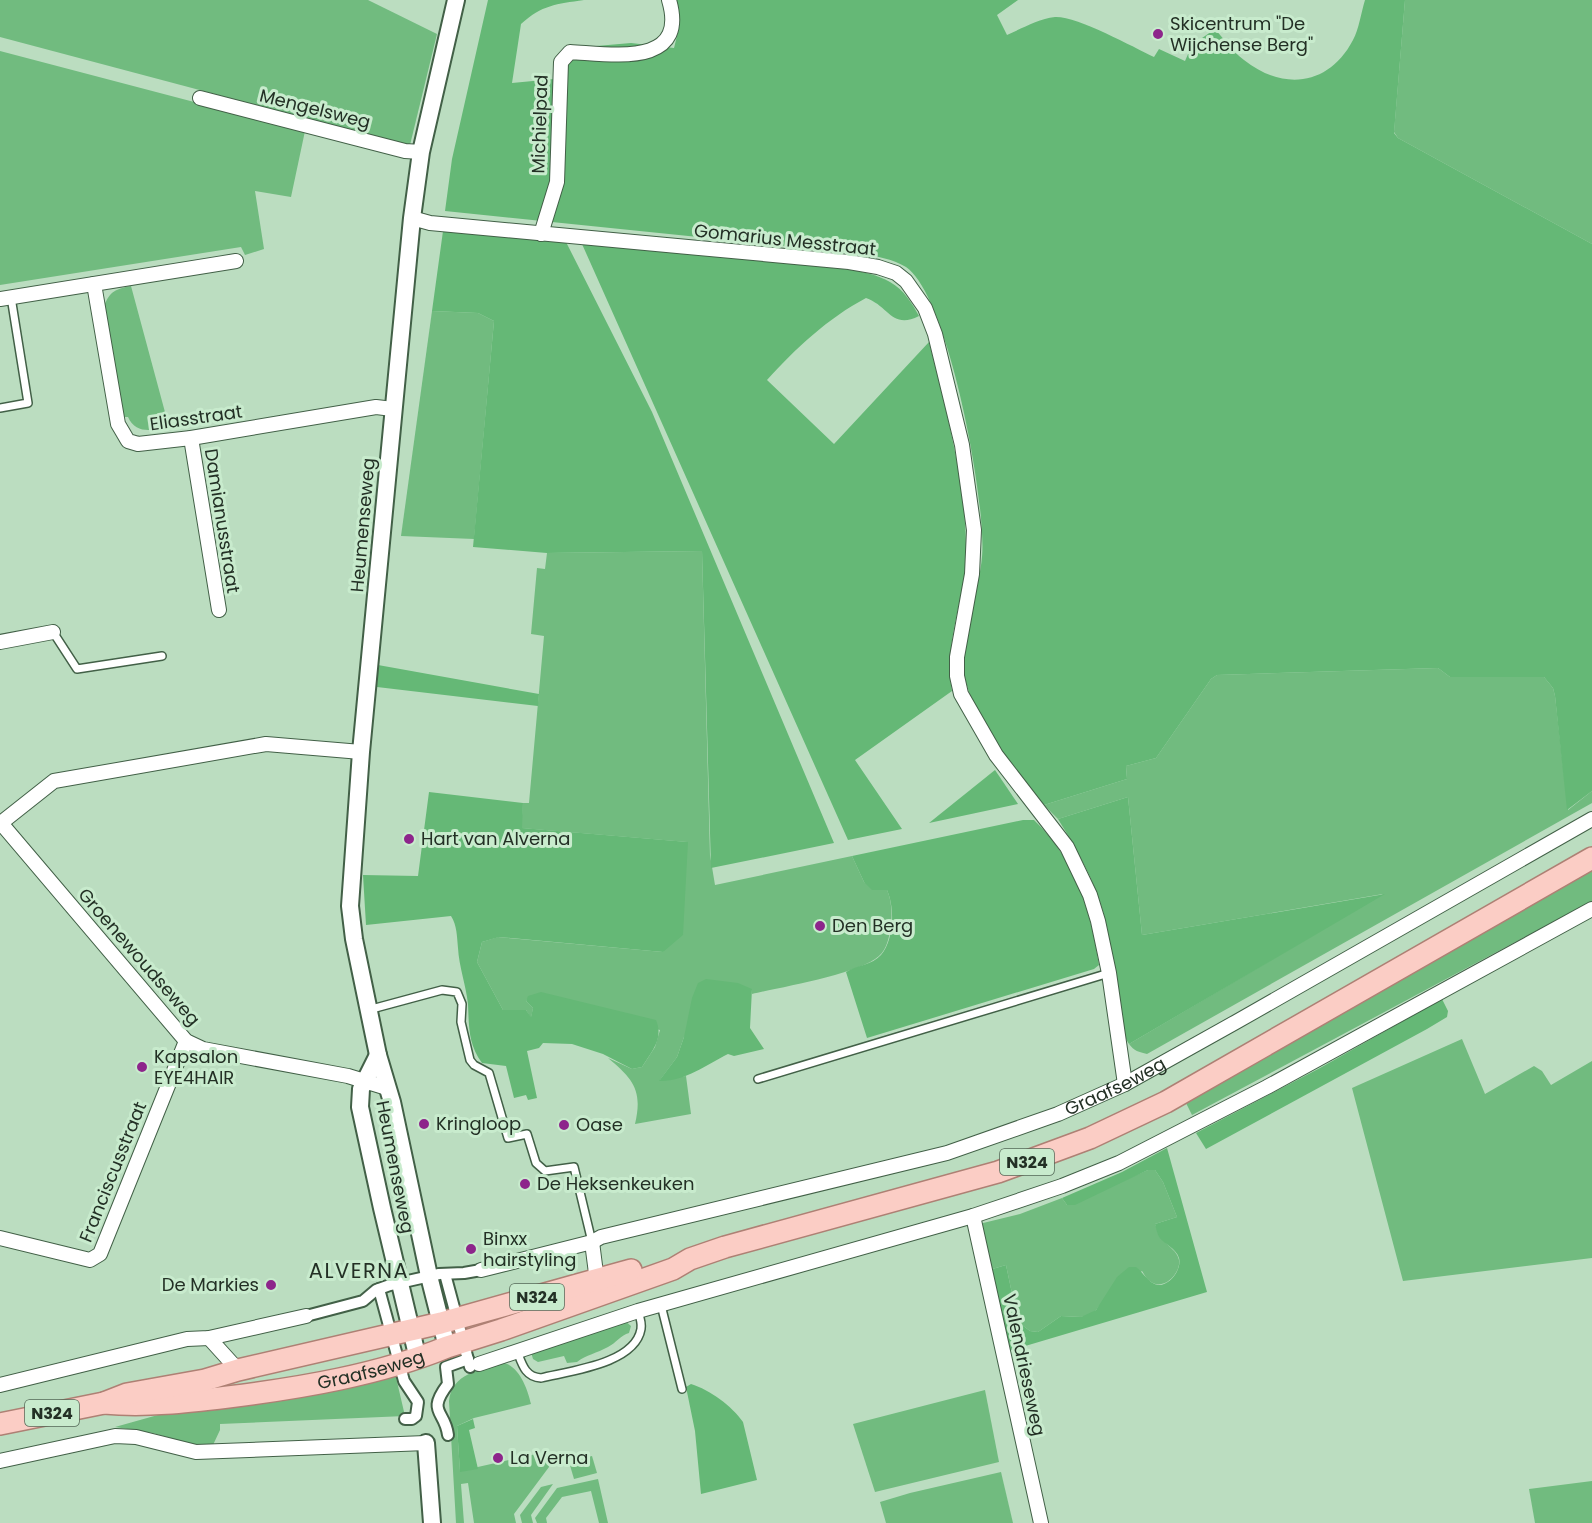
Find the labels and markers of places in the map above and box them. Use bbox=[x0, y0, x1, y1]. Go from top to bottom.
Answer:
place label: Skicentrum "De Wijchense Berg" bbox=[1170, 11, 1313, 57]
marker: Skicentrum "De Wijchense Berg" bbox=[1151, 27, 1165, 41]
place label: Hart van Alverna bbox=[421, 826, 571, 851]
marker: Hart van Alverna bbox=[402, 832, 416, 846]
place label: Den Berg bbox=[832, 913, 913, 938]
marker: Den Berg bbox=[813, 919, 827, 933]
place label: Kapsalon EYE4HAIR bbox=[154, 1044, 238, 1090]
marker: Kapsalon EYE4HAIR bbox=[135, 1060, 149, 1074]
place label: Kringloop bbox=[436, 1111, 521, 1136]
place label: Oase bbox=[576, 1112, 623, 1137]
marker: Kringloop bbox=[417, 1117, 431, 1131]
marker: Oase bbox=[557, 1118, 571, 1132]
place label: De Heksenkeuken bbox=[537, 1171, 695, 1196]
marker: De Heksenkeuken bbox=[518, 1177, 532, 1191]
place label: Binxx hairstyling bbox=[483, 1226, 576, 1272]
marker: Binxx hairstyling bbox=[464, 1242, 478, 1256]
place label: De Markies bbox=[162, 1272, 259, 1297]
marker: De Markies bbox=[264, 1278, 278, 1292]
place label: La Verna bbox=[510, 1445, 588, 1470]
marker: La Verna bbox=[491, 1451, 505, 1465]

